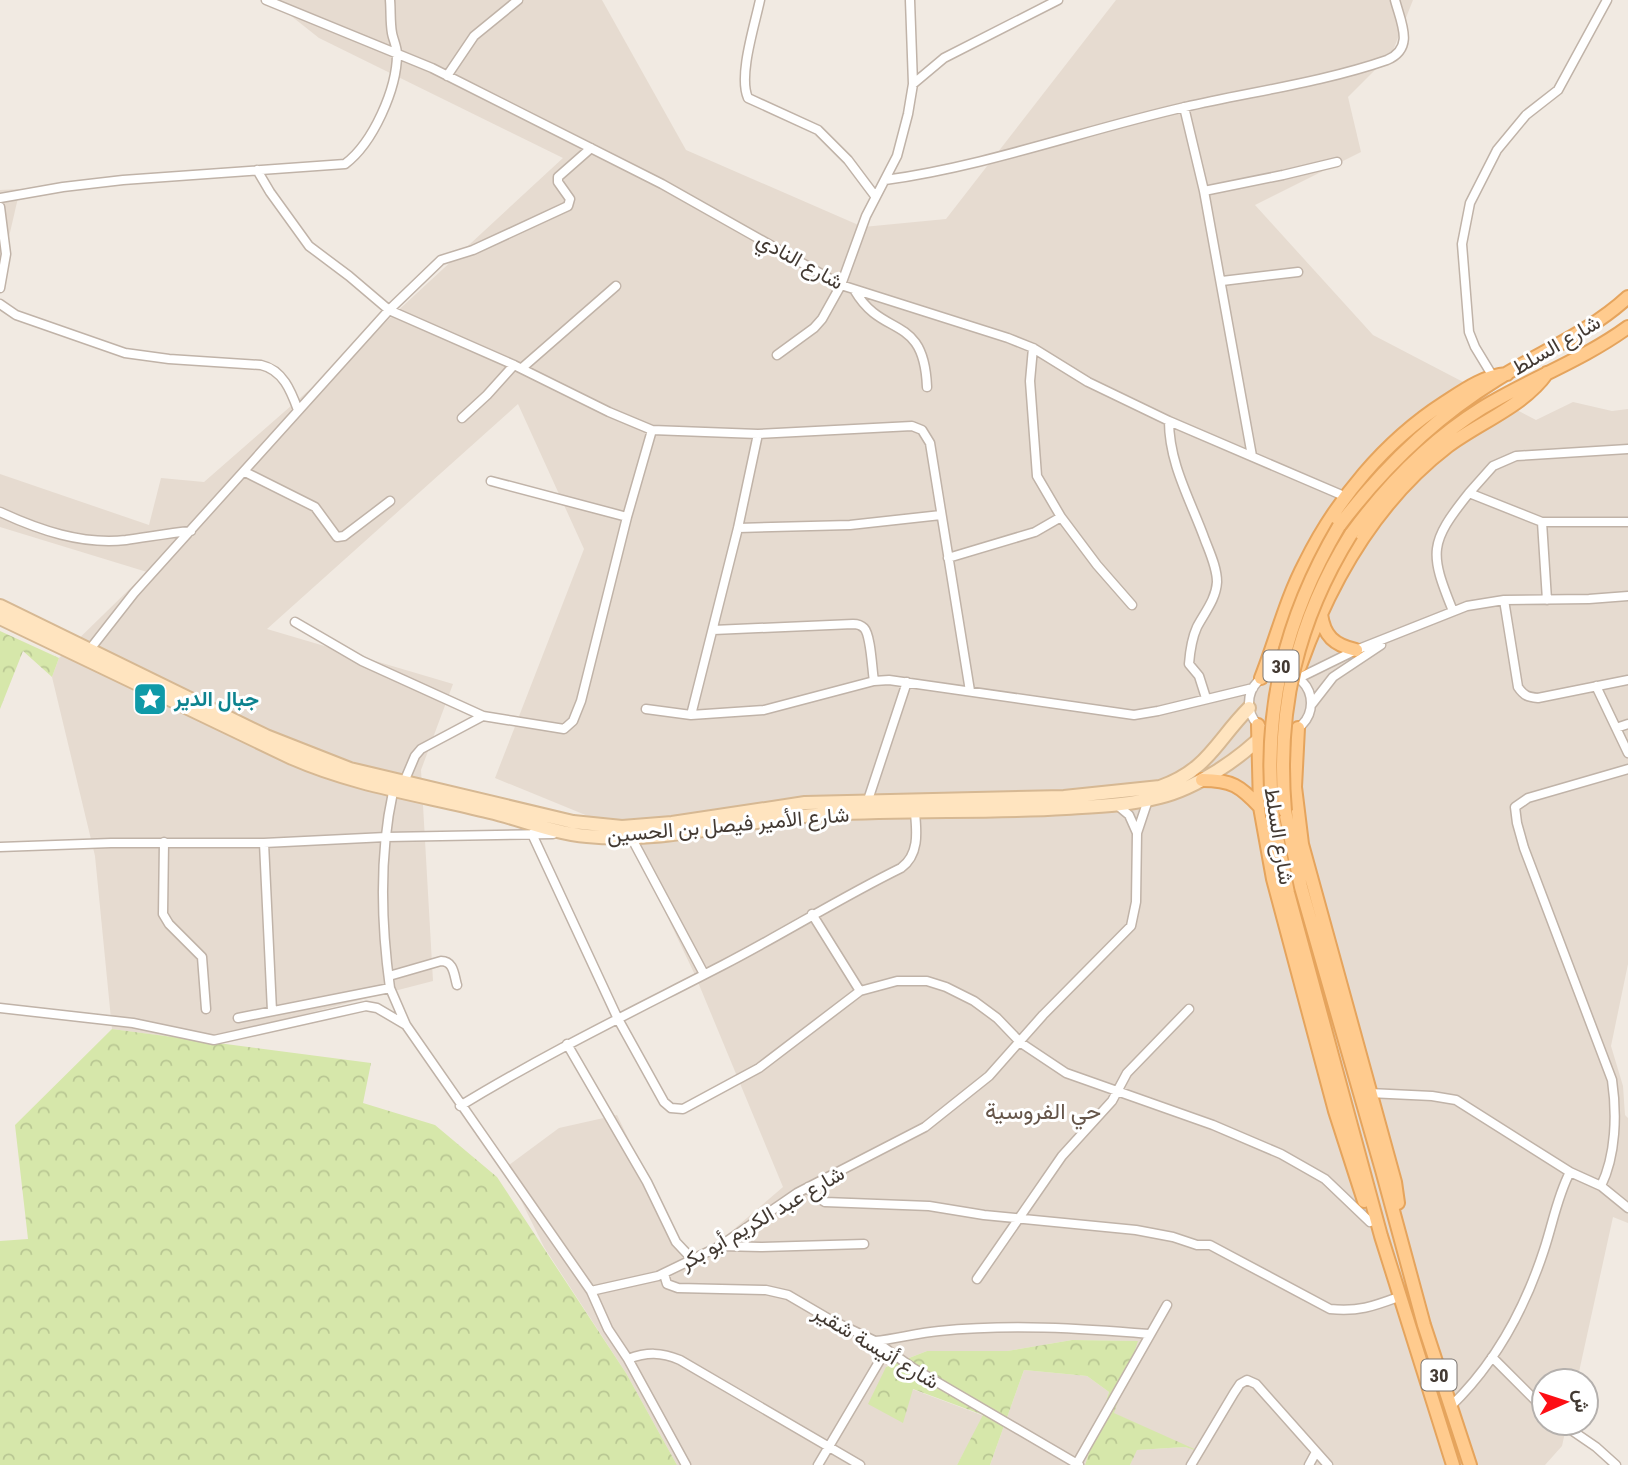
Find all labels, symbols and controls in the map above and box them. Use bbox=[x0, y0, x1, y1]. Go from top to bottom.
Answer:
street label: شارع النادي bbox=[750, 227, 848, 299]
street label: شارع السلط bbox=[1507, 310, 1606, 382]
road number: 30 bbox=[1264, 650, 1298, 681]
place icon: جبال الدير bbox=[131, 680, 169, 718]
place label: جبال الدير bbox=[173, 687, 259, 712]
street label: شارع السلط bbox=[1257, 786, 1299, 887]
street label: شارع الأمير فيصل بن الحسين bbox=[606, 802, 850, 850]
district label: حي الفروسية bbox=[985, 1098, 1101, 1130]
street label: شارع عبد الكريم أبو بكر bbox=[675, 1161, 850, 1277]
street label: شارع أنيسة شقير bbox=[807, 1300, 943, 1396]
road number: 30 bbox=[1422, 1359, 1456, 1390]
north arrow bbox=[1530, 1367, 1600, 1437]
text: ش bbox=[1569, 1389, 1594, 1413]

